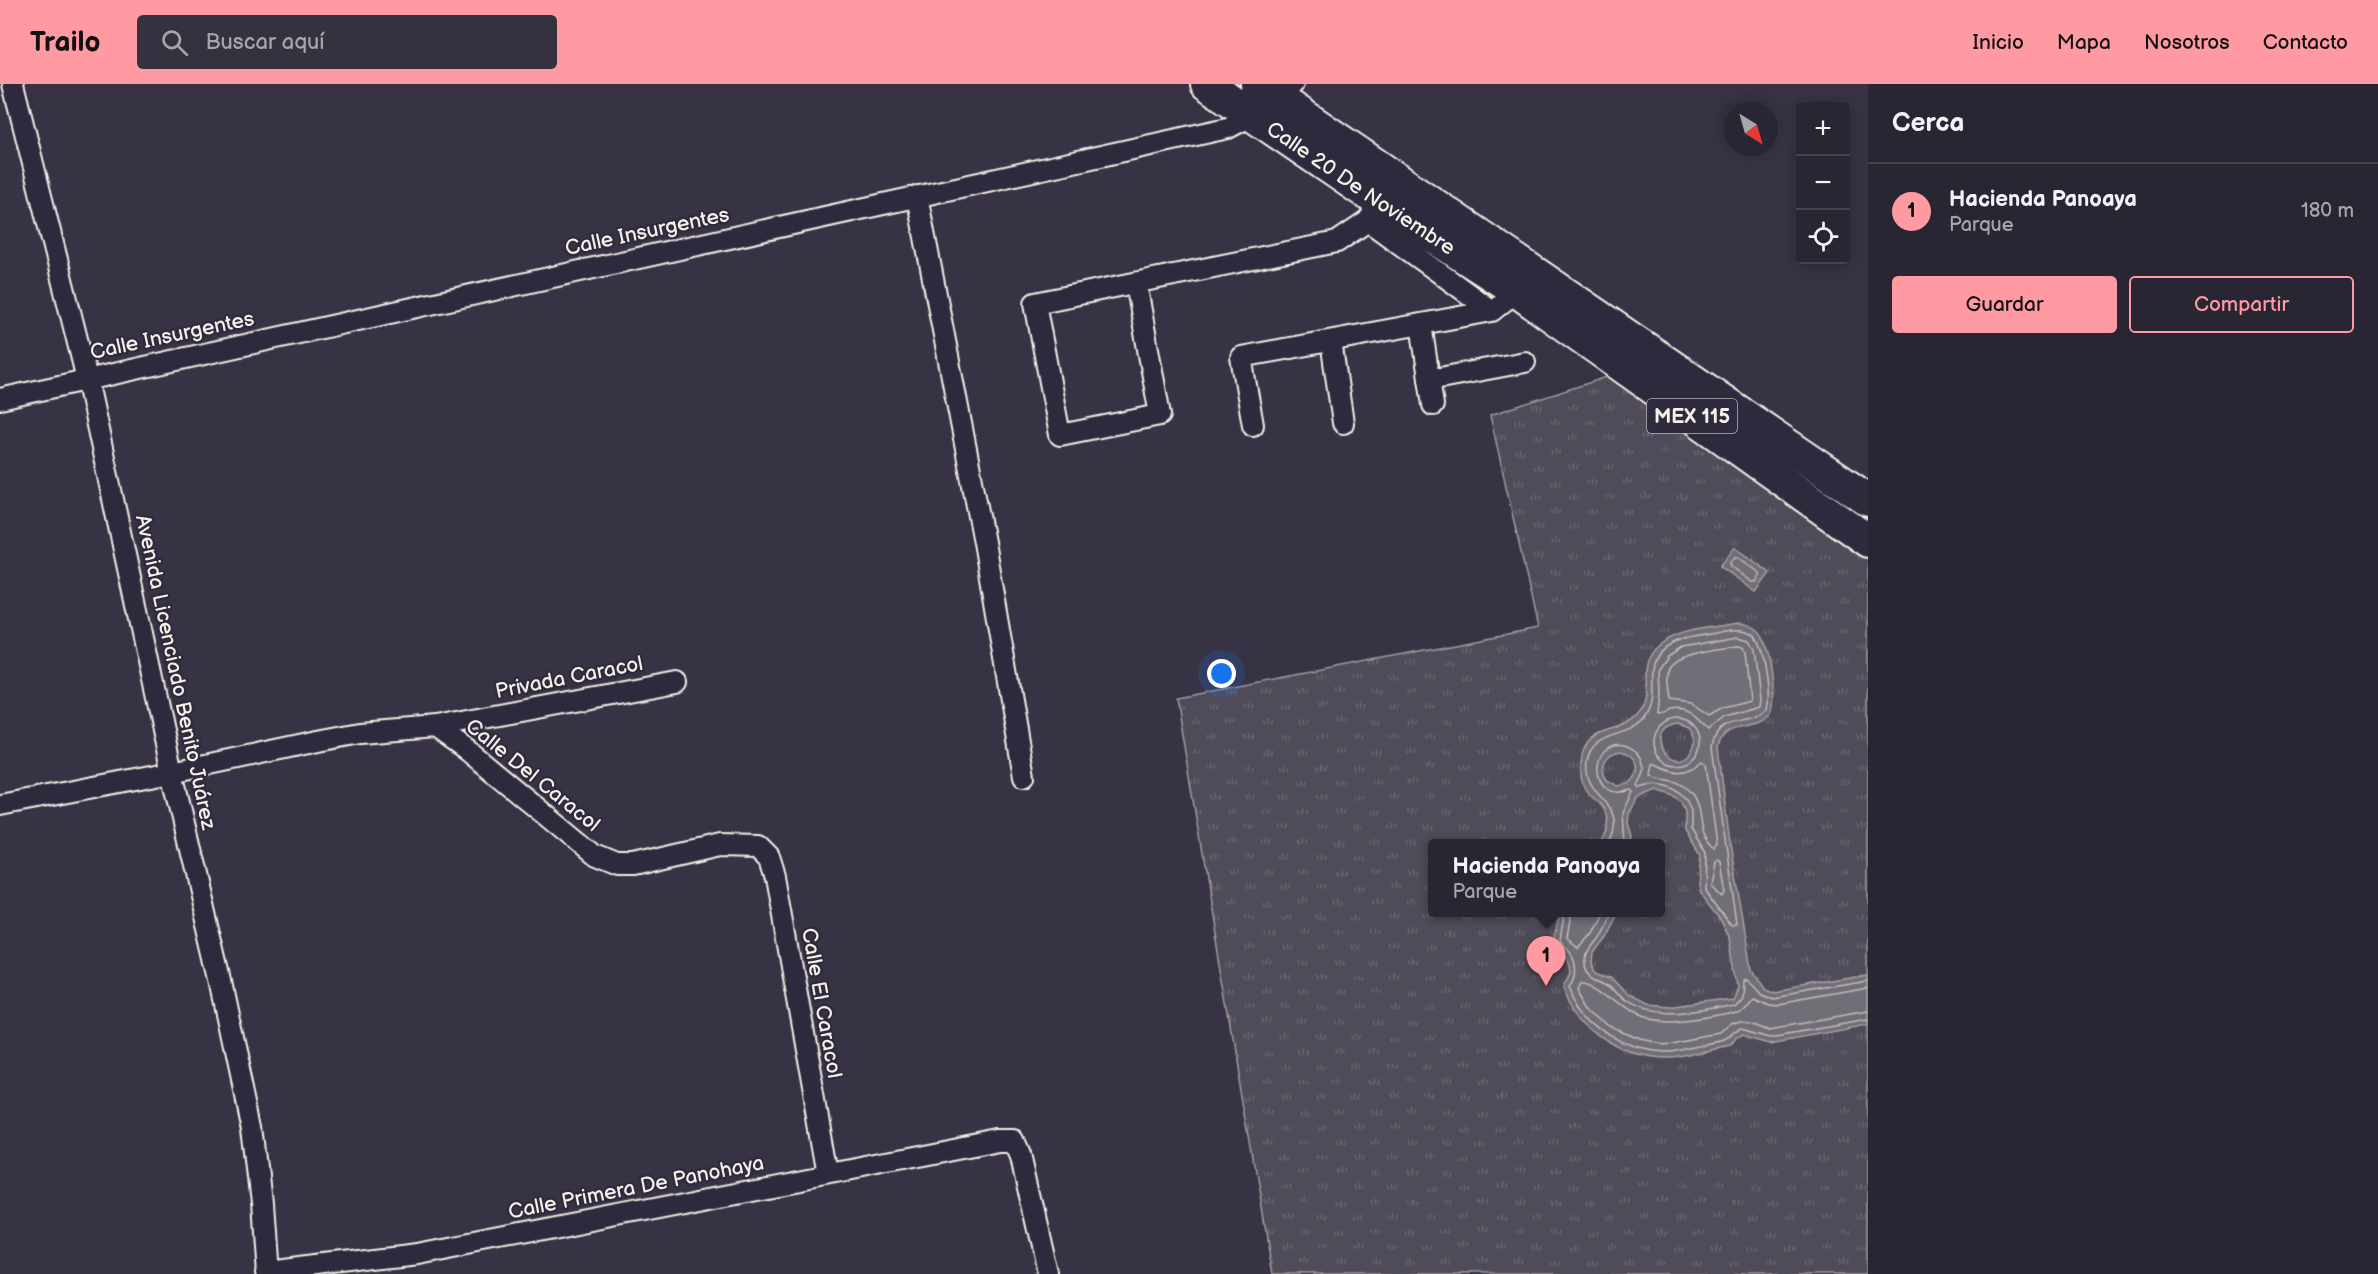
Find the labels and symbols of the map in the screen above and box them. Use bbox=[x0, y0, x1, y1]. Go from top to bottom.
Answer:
north arrow bbox=[1724, 102, 1778, 156]
street label: Calle 20 De Noviembre bbox=[1262, 116, 1460, 261]
street label: Calle Insurgentes bbox=[563, 202, 731, 261]
street label: Calle Insurgentes bbox=[88, 306, 256, 365]
road number: MEX 115 bbox=[1647, 399, 1737, 433]
street label: Avenida Licenciado Benito Juárez bbox=[130, 512, 221, 833]
street label: Privada Caracol bbox=[493, 651, 645, 704]
your location bbox=[1207, 659, 1236, 688]
street label: Calle Del Caracol bbox=[460, 714, 605, 837]
street label: Calle El Caracol bbox=[796, 926, 847, 1080]
pin: 1 bbox=[1526, 936, 1566, 986]
street label: Calle Primera De Panohaya bbox=[506, 1150, 766, 1225]

